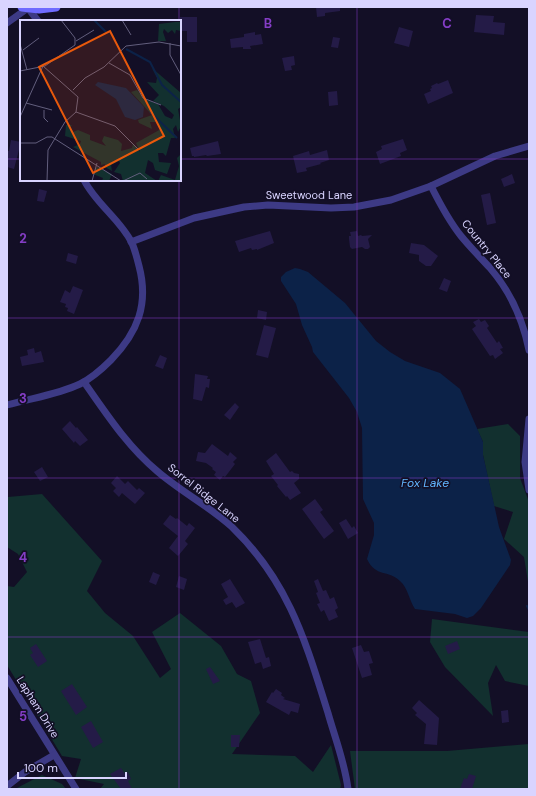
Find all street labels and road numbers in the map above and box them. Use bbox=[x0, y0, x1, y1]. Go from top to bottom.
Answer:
street label: Sweetwood Lane bbox=[266, 188, 352, 202]
street label: Country Place bbox=[459, 217, 515, 281]
street label: Sorrel Ridge Lane bbox=[165, 460, 243, 526]
street label: Lapham Drive bbox=[14, 674, 62, 740]

